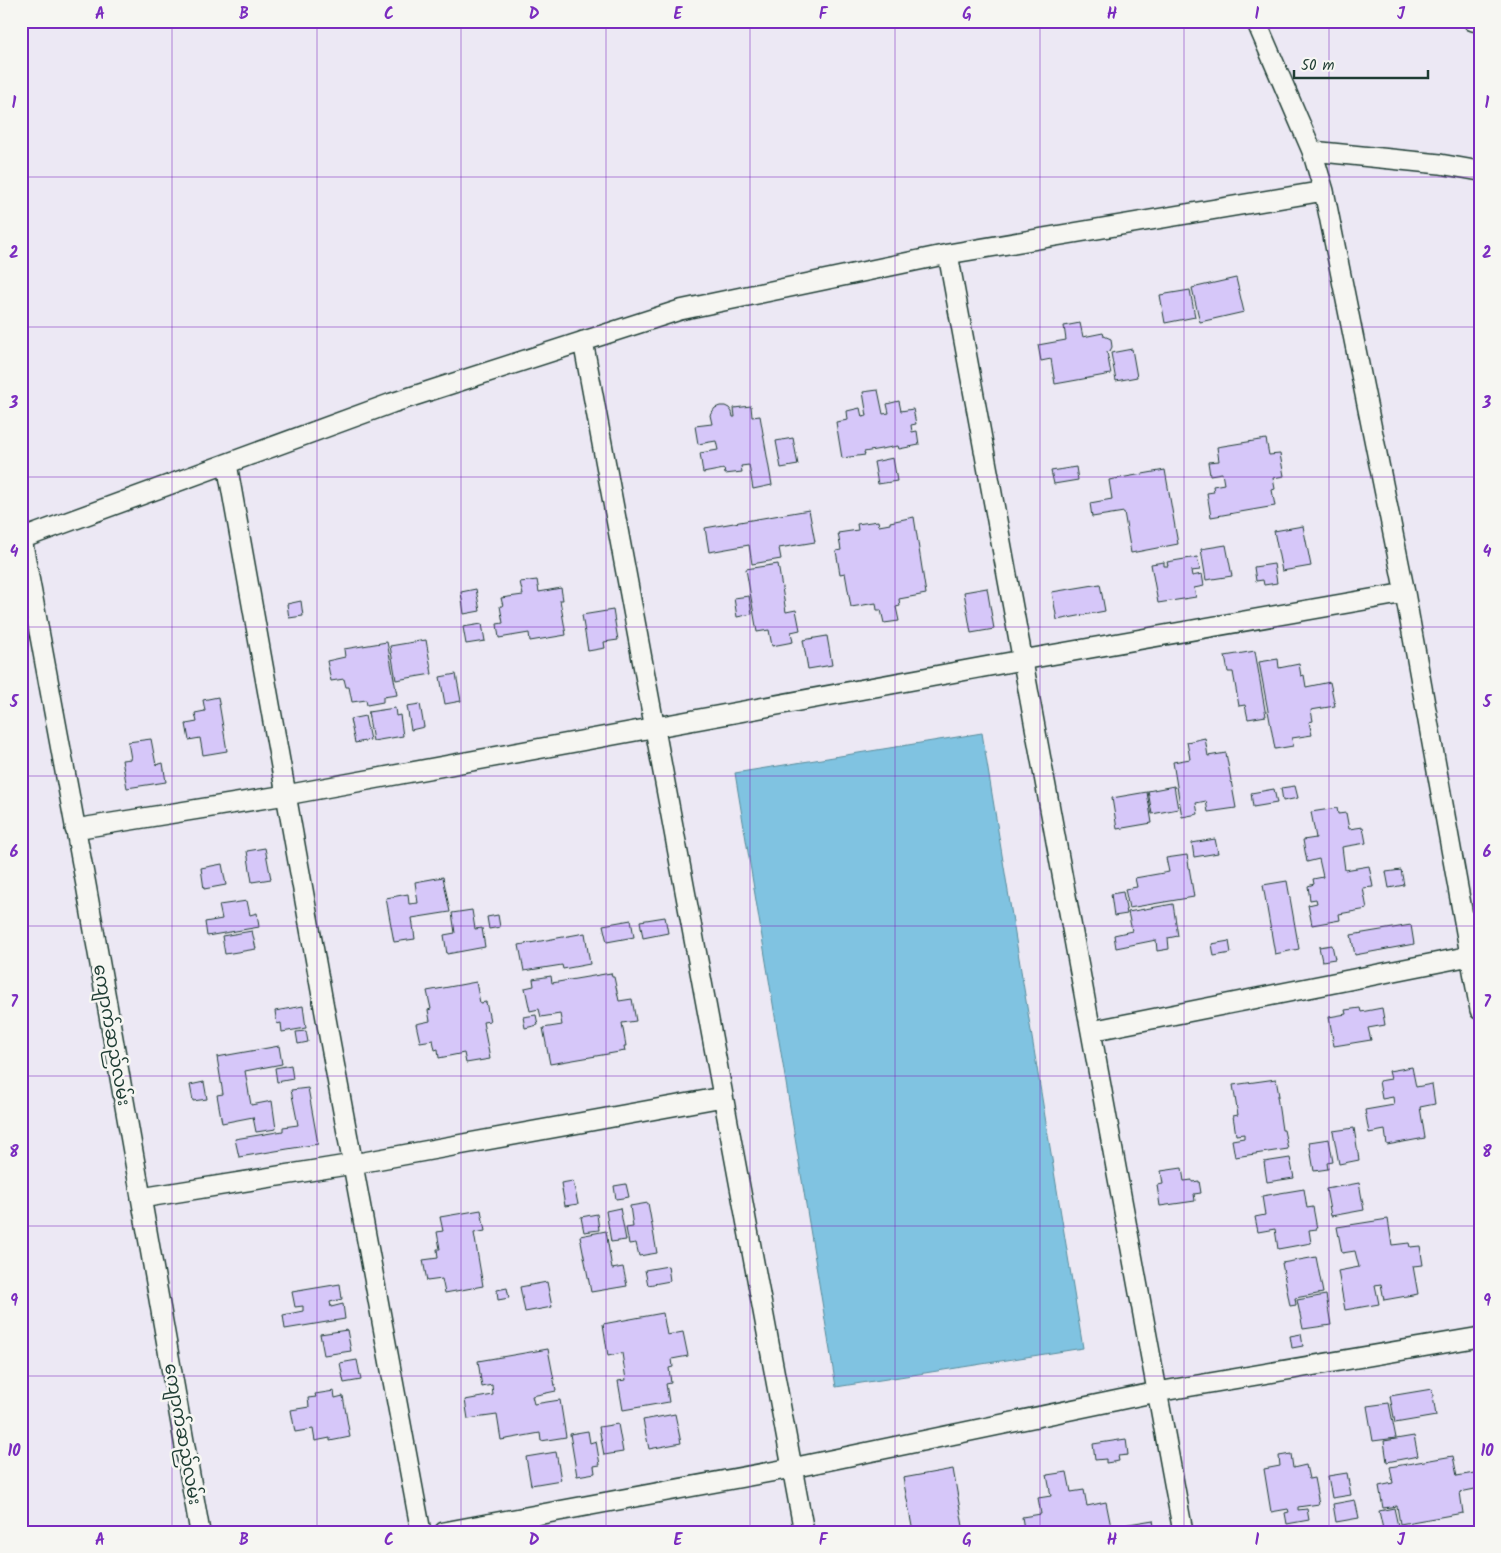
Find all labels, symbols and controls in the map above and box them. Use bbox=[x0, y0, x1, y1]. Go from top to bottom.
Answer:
text: A bbox=[95, 2, 105, 27]
text: B bbox=[239, 2, 249, 27]
text: C bbox=[384, 2, 394, 27]
text: D bbox=[529, 2, 540, 27]
text: E bbox=[674, 2, 684, 27]
text: F bbox=[819, 2, 829, 27]
text: G bbox=[962, 2, 972, 27]
text: H bbox=[1107, 2, 1117, 27]
text: I bbox=[1255, 2, 1260, 27]
text: J bbox=[1397, 2, 1406, 27]
scale bar bbox=[1294, 48, 1427, 80]
text: 50 m bbox=[1301, 54, 1335, 78]
text: 1 bbox=[12, 91, 17, 116]
text: 1 bbox=[1485, 91, 1490, 116]
text: 2 bbox=[9, 241, 19, 266]
text: 2 bbox=[1482, 241, 1492, 266]
text: 3 bbox=[9, 391, 19, 416]
text: 3 bbox=[1482, 391, 1492, 416]
text: 4 bbox=[10, 540, 19, 565]
text: 4 bbox=[1483, 540, 1492, 565]
text: 5 bbox=[9, 690, 20, 715]
text: 5 bbox=[1482, 690, 1493, 715]
text: 6 bbox=[10, 840, 19, 865]
text: 6 bbox=[1483, 840, 1492, 865]
street label: ကျောက်ဆည်လမ်း bbox=[84, 962, 137, 1108]
text: 7 bbox=[10, 990, 18, 1015]
text: 7 bbox=[1483, 990, 1491, 1015]
text: 8 bbox=[9, 1140, 19, 1165]
text: 8 bbox=[1482, 1140, 1492, 1165]
text: 9 bbox=[10, 1289, 18, 1314]
text: 9 bbox=[1483, 1289, 1491, 1314]
street label: ကျောက်ဆည်လမ်း bbox=[155, 1361, 208, 1507]
text: 10 bbox=[7, 1439, 21, 1464]
text: 10 bbox=[1480, 1439, 1494, 1464]
text: A bbox=[95, 1528, 105, 1553]
text: B bbox=[239, 1528, 249, 1553]
text: C bbox=[384, 1528, 394, 1553]
text: D bbox=[529, 1528, 540, 1553]
text: E bbox=[674, 1528, 684, 1553]
text: F bbox=[819, 1528, 829, 1553]
text: G bbox=[962, 1528, 972, 1553]
text: H bbox=[1107, 1528, 1117, 1553]
text: I bbox=[1255, 1528, 1260, 1553]
text: J bbox=[1397, 1528, 1406, 1553]

